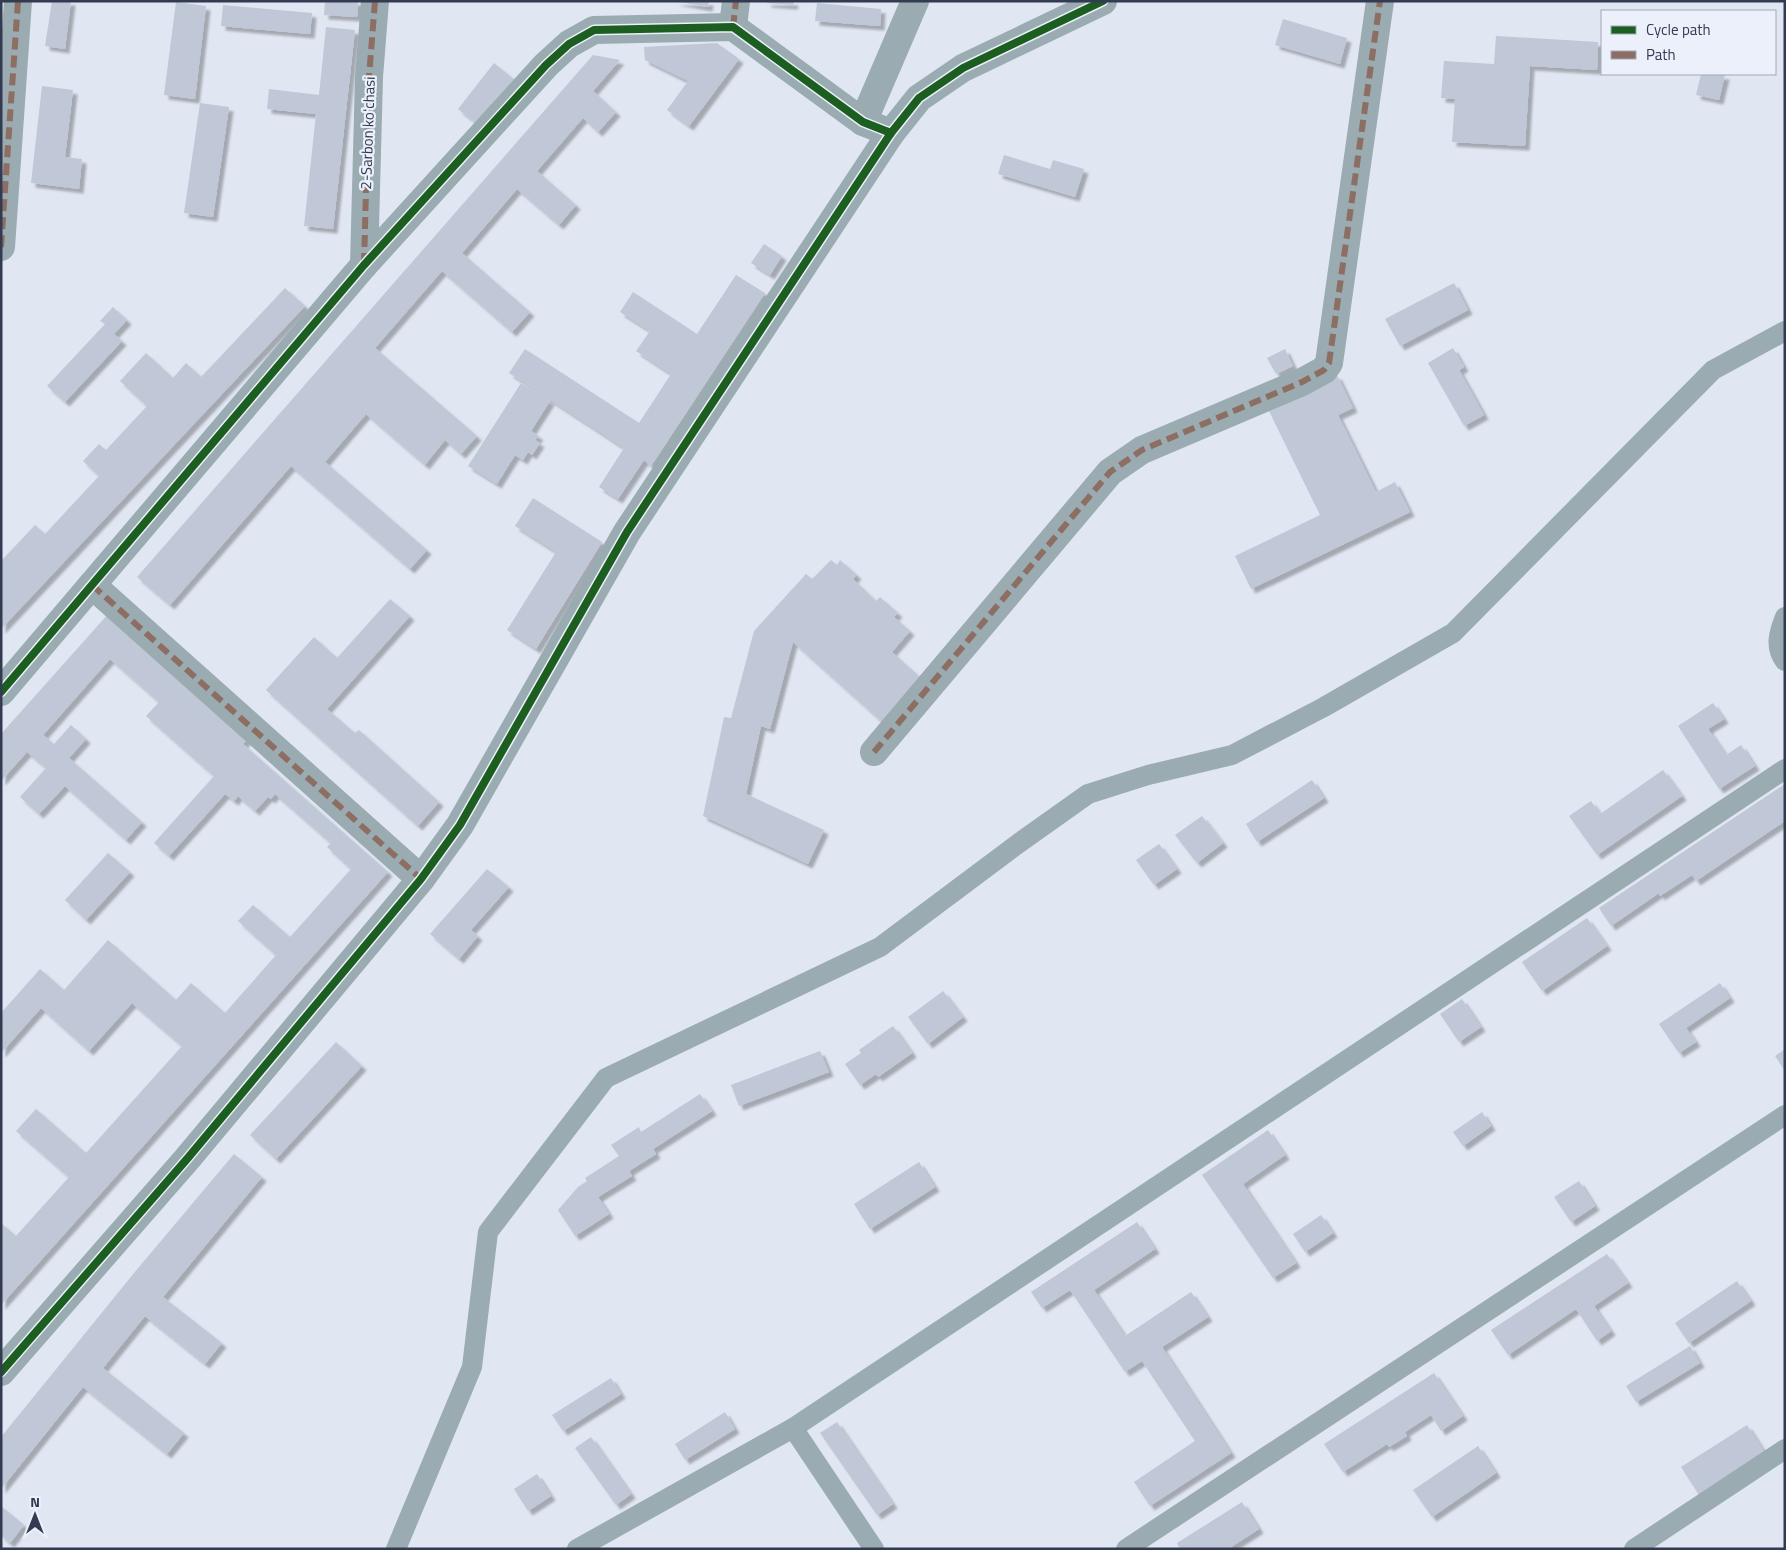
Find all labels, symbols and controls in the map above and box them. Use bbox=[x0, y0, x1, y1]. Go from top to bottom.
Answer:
legend bbox=[1601, 10, 1776, 75]
text: Cycle path bbox=[1646, 18, 1711, 41]
text: Path bbox=[1646, 43, 1676, 66]
street label: 2-Sarbon koʻchasi bbox=[354, 76, 381, 190]
north arrow bbox=[10, 1490, 60, 1540]
text: N bbox=[30, 1491, 40, 1512]

